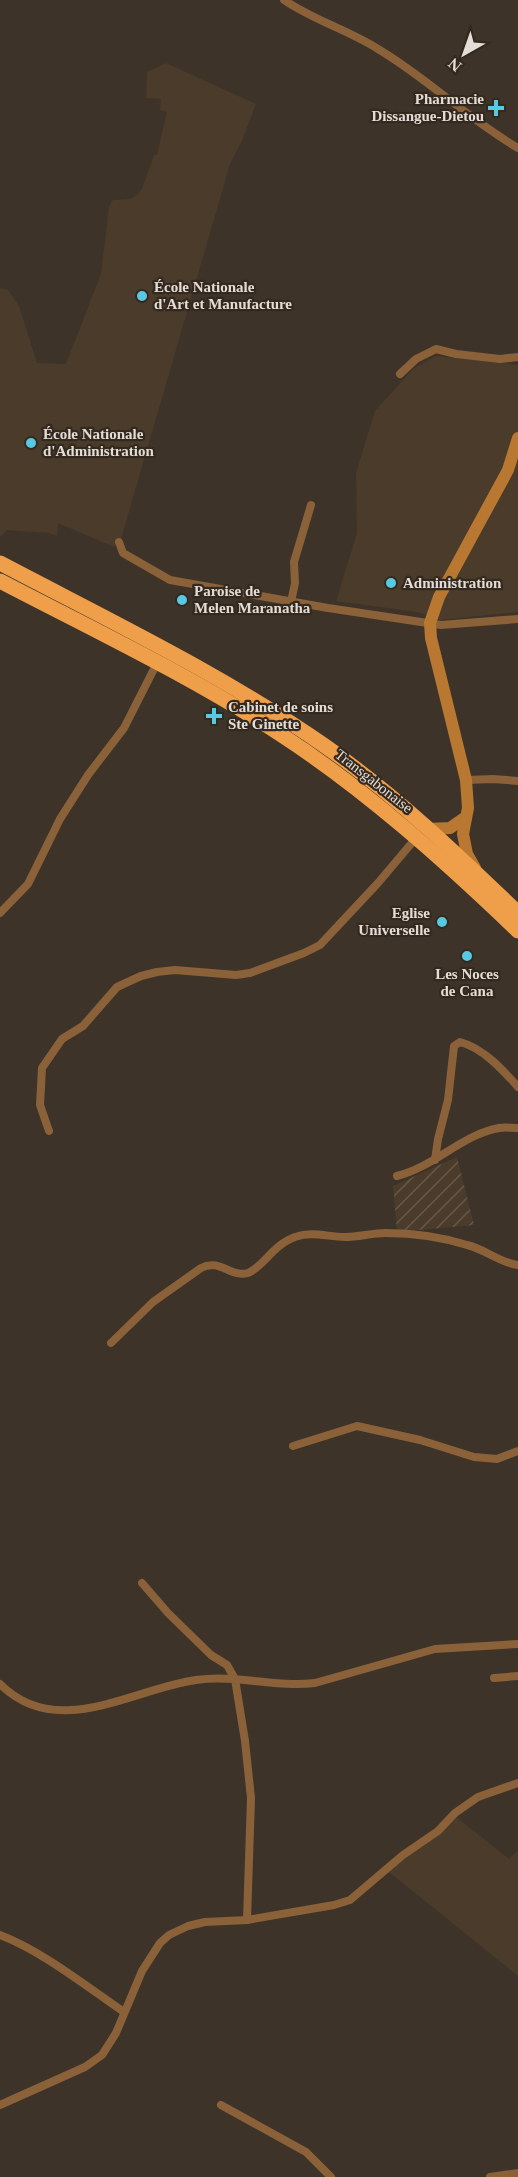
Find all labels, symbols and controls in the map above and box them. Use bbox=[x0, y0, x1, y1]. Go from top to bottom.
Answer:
north arrow bbox=[434, 24, 494, 84]
text: N bbox=[444, 55, 465, 75]
place label: Pharmacie Dissangue-Dietou bbox=[371, 91, 484, 124]
marker: Pharmacie Dissangue-Dietou bbox=[489, 101, 503, 115]
place label: École Nationale d'Art et Manufacture bbox=[154, 279, 292, 312]
marker: École Nationale d'Art et Manufacture bbox=[135, 289, 149, 303]
place label: École Nationale d'Administration bbox=[43, 426, 155, 459]
marker: École Nationale d'Administration bbox=[24, 436, 38, 450]
place label: Administration bbox=[403, 575, 502, 591]
marker: Administration bbox=[384, 576, 398, 590]
place label: Paroise de Melen Maranatha bbox=[194, 583, 311, 616]
marker: Paroise de Melen Maranatha bbox=[175, 593, 189, 607]
place label: Cabinet de soins Ste Ginette bbox=[228, 699, 333, 732]
marker: Cabinet de soins Ste Ginette bbox=[205, 707, 223, 725]
street label: Transgabonaise bbox=[332, 746, 416, 816]
place label: Eglise Universelle bbox=[358, 905, 430, 938]
marker: Eglise Universelle bbox=[435, 915, 449, 929]
marker: Les Noces de Cana bbox=[460, 949, 474, 963]
place label: Les Noces de Cana bbox=[435, 966, 499, 999]

